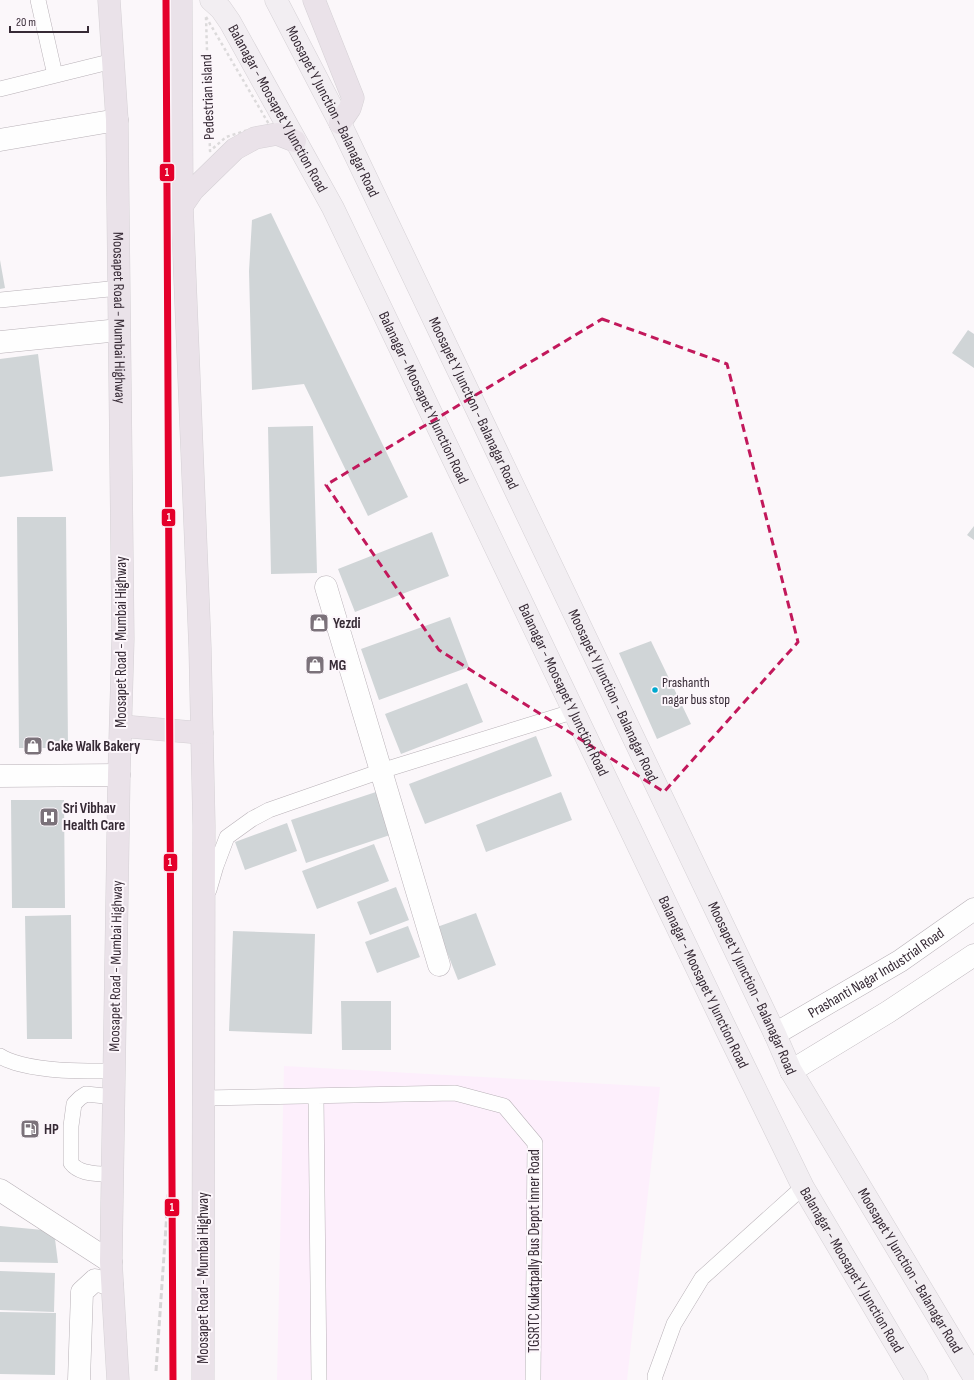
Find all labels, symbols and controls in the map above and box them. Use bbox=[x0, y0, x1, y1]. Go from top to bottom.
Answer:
scale bar bbox=[10, 8, 88, 34]
text: 20 m bbox=[16, 15, 36, 30]
street label: Balanagar - Moosapet Y Junction Road bbox=[224, 21, 332, 196]
street label: Moosapet Y Junction - Balanagar Road bbox=[282, 23, 383, 200]
street label: Pedestrian island bbox=[197, 54, 219, 140]
line badge: 1 bbox=[159, 163, 175, 182]
text: 1 bbox=[165, 166, 170, 179]
street label: Moosapet Road - Mumbai Highway bbox=[109, 232, 130, 404]
street label: Balanagar - Moosapet Y Junction Road bbox=[374, 308, 473, 487]
street label: Moosapet Y Junction - Balanagar Road bbox=[424, 314, 523, 492]
line badge: 1 bbox=[161, 508, 176, 527]
text: 1 bbox=[167, 511, 172, 524]
street label: Moosapet Road - Mumbai Highway bbox=[112, 556, 131, 728]
street label: Balanagar - Moosapet Y Junction Road bbox=[514, 600, 613, 779]
street label: Moosapet Y Junction - Balanagar Road bbox=[564, 606, 663, 785]
shop icon: Yezdi bbox=[308, 612, 330, 634]
place label: Yezdi bbox=[333, 614, 361, 633]
shop icon: MG bbox=[304, 654, 326, 676]
place label: MG bbox=[329, 656, 346, 675]
place label: Prashanth nagar bus stop bbox=[662, 674, 730, 708]
marker: Prashanth nagar bus stop bbox=[650, 685, 660, 695]
shop icon: Cake Walk Bakery bbox=[22, 735, 44, 757]
place label: Cake Walk Bakery bbox=[47, 737, 141, 756]
place label: Sri Vibhav Health Care bbox=[63, 799, 125, 835]
hospital icon: Sri Vibhav Health Care bbox=[38, 806, 60, 828]
line badge: 1 bbox=[163, 853, 178, 872]
text: 1 bbox=[168, 856, 173, 869]
street label: Moosapet Road - Mumbai Highway bbox=[105, 880, 127, 1052]
street label: Balanagar - Moosapet Y Junction Road bbox=[654, 893, 753, 1071]
street label: Moosapet Y Junction - Balanagar Road bbox=[704, 898, 801, 1078]
street label: Prashanti Nagar Industrial Road bbox=[804, 924, 948, 1022]
fuel station icon: HP bbox=[19, 1118, 41, 1140]
place label: HP bbox=[44, 1120, 59, 1139]
street label: TGSRTC Kukatpally Bus Depot Inner Road bbox=[525, 1149, 544, 1353]
street label: Balanagar - Moosapet Y Junction Road bbox=[796, 1184, 908, 1356]
street label: Moosapet Y Junction - Balanagar Road bbox=[854, 1185, 967, 1357]
street label: Moosapet Road - Mumbai Highway bbox=[194, 1192, 213, 1364]
line badge: 1 bbox=[164, 1198, 180, 1217]
text: 1 bbox=[170, 1201, 175, 1214]

